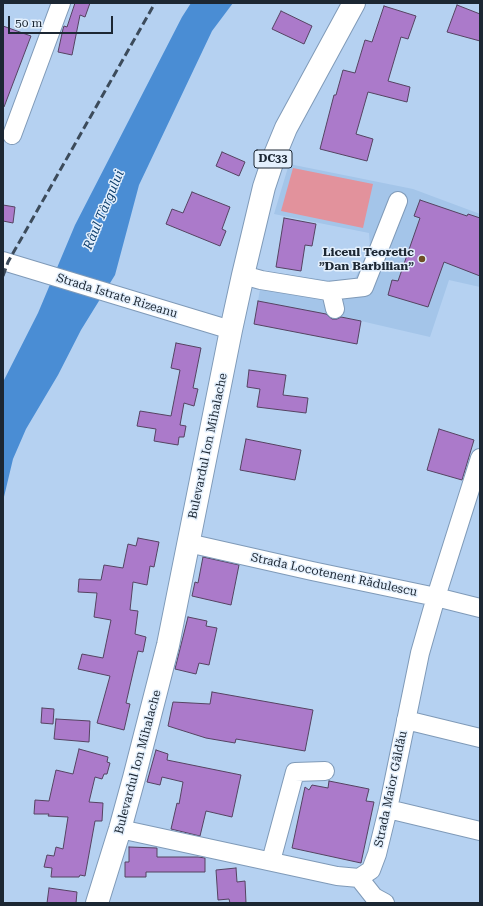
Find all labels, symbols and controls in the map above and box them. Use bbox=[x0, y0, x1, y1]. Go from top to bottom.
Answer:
scale bar bbox=[10, 8, 115, 34]
text: 50 m bbox=[15, 16, 42, 30]
road number: DC33 bbox=[254, 150, 292, 168]
water label: Râul Târgului bbox=[80, 168, 128, 252]
place label: Liceul Teoretic ”Dan Barbilian” bbox=[319, 245, 414, 273]
marker: Liceul Teoretic ”Dan Barbilian” bbox=[417, 254, 427, 264]
street label: Strada Istrate Rizeanu bbox=[55, 271, 179, 321]
street label: Bulevardul Ion Mihalache bbox=[185, 372, 231, 520]
street label: Strada Locotenent Rădulescu bbox=[250, 550, 418, 600]
street label: Bulevardul Ion Mihalache bbox=[112, 688, 164, 836]
street label: Strada Maior Gâldău bbox=[372, 729, 410, 849]

